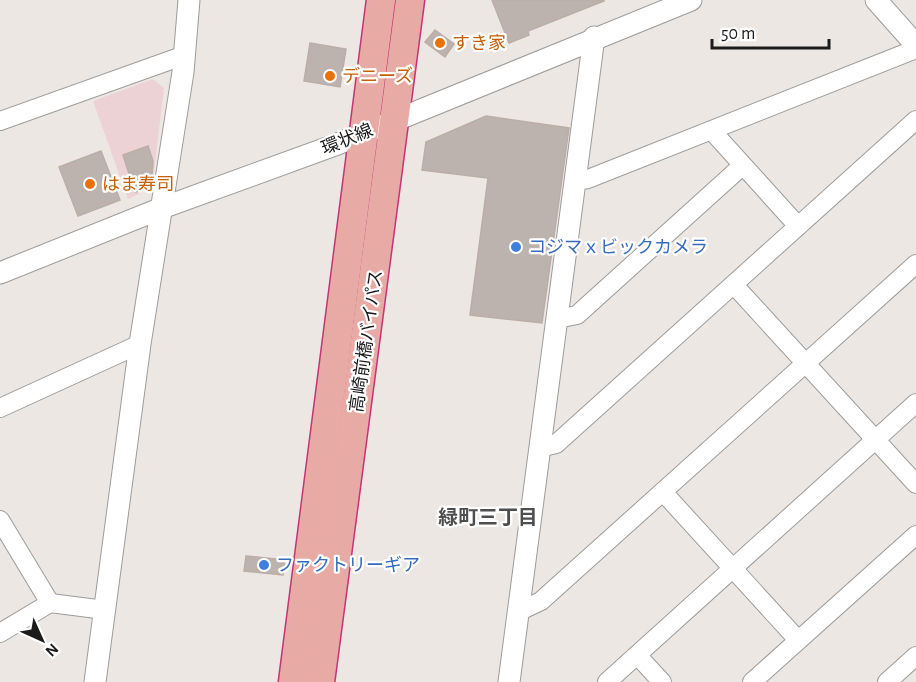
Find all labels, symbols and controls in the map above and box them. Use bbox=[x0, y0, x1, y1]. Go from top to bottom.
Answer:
scale bar bbox=[712, 12, 829, 50]
text: 50 m bbox=[721, 25, 755, 43]
place label: すき家 bbox=[452, 34, 506, 53]
marker: すき家 bbox=[433, 36, 447, 50]
place label: デニーズ bbox=[342, 66, 413, 86]
marker: デニーズ bbox=[323, 69, 337, 83]
street label: 環状線 bbox=[318, 120, 376, 158]
place label: はま寿司 bbox=[102, 175, 174, 194]
marker: はま寿司 bbox=[83, 177, 97, 191]
place label: コジマｘビックカメラ bbox=[528, 238, 708, 257]
marker: コジマｘビックカメラ bbox=[509, 240, 523, 254]
street label: 高崎前橋バイパス bbox=[346, 268, 386, 414]
district label: 緑町三丁目 bbox=[438, 507, 538, 528]
place label: ファクトリーギア bbox=[276, 555, 420, 575]
marker: ファクトリーギア bbox=[257, 558, 271, 572]
north arrow bbox=[12, 610, 72, 670]
text: N bbox=[42, 640, 61, 659]

